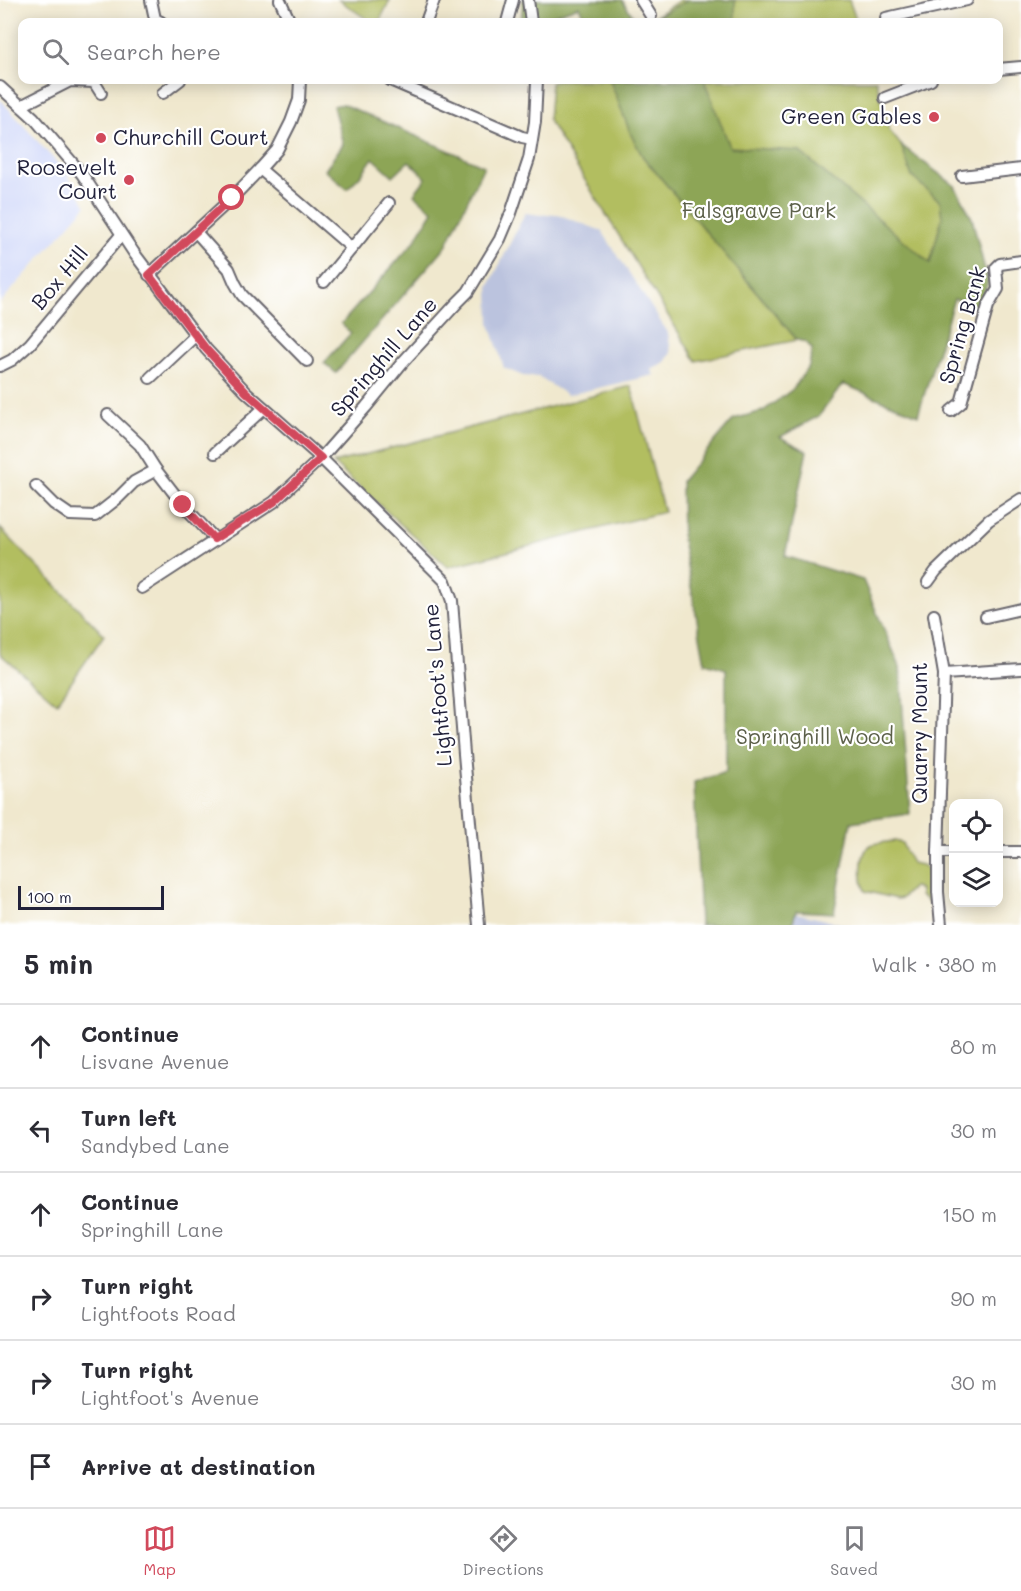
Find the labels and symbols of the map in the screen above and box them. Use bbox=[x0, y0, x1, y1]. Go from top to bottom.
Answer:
place label: Green Gables bbox=[781, 102, 922, 129]
marker: Green Gables bbox=[927, 110, 941, 124]
place label: Churchill Court bbox=[113, 123, 268, 150]
marker: Churchill Court bbox=[94, 131, 108, 145]
place label: Roosevelt Court bbox=[17, 153, 117, 204]
marker: Roosevelt Court bbox=[122, 173, 136, 187]
route start bbox=[218, 184, 244, 210]
park label: Falsgrave Park bbox=[682, 196, 836, 223]
street label: Box Hill bbox=[24, 240, 93, 314]
street label: Spring Bank bbox=[932, 263, 991, 387]
street label: Springhill Lane bbox=[324, 291, 442, 421]
route end bbox=[169, 491, 195, 517]
street label: Lightfoot's Lane bbox=[416, 603, 457, 768]
street label: Quarry Mount bbox=[905, 662, 932, 804]
park label: Springhill Wood bbox=[736, 722, 894, 749]
scale bar bbox=[18, 883, 164, 911]

